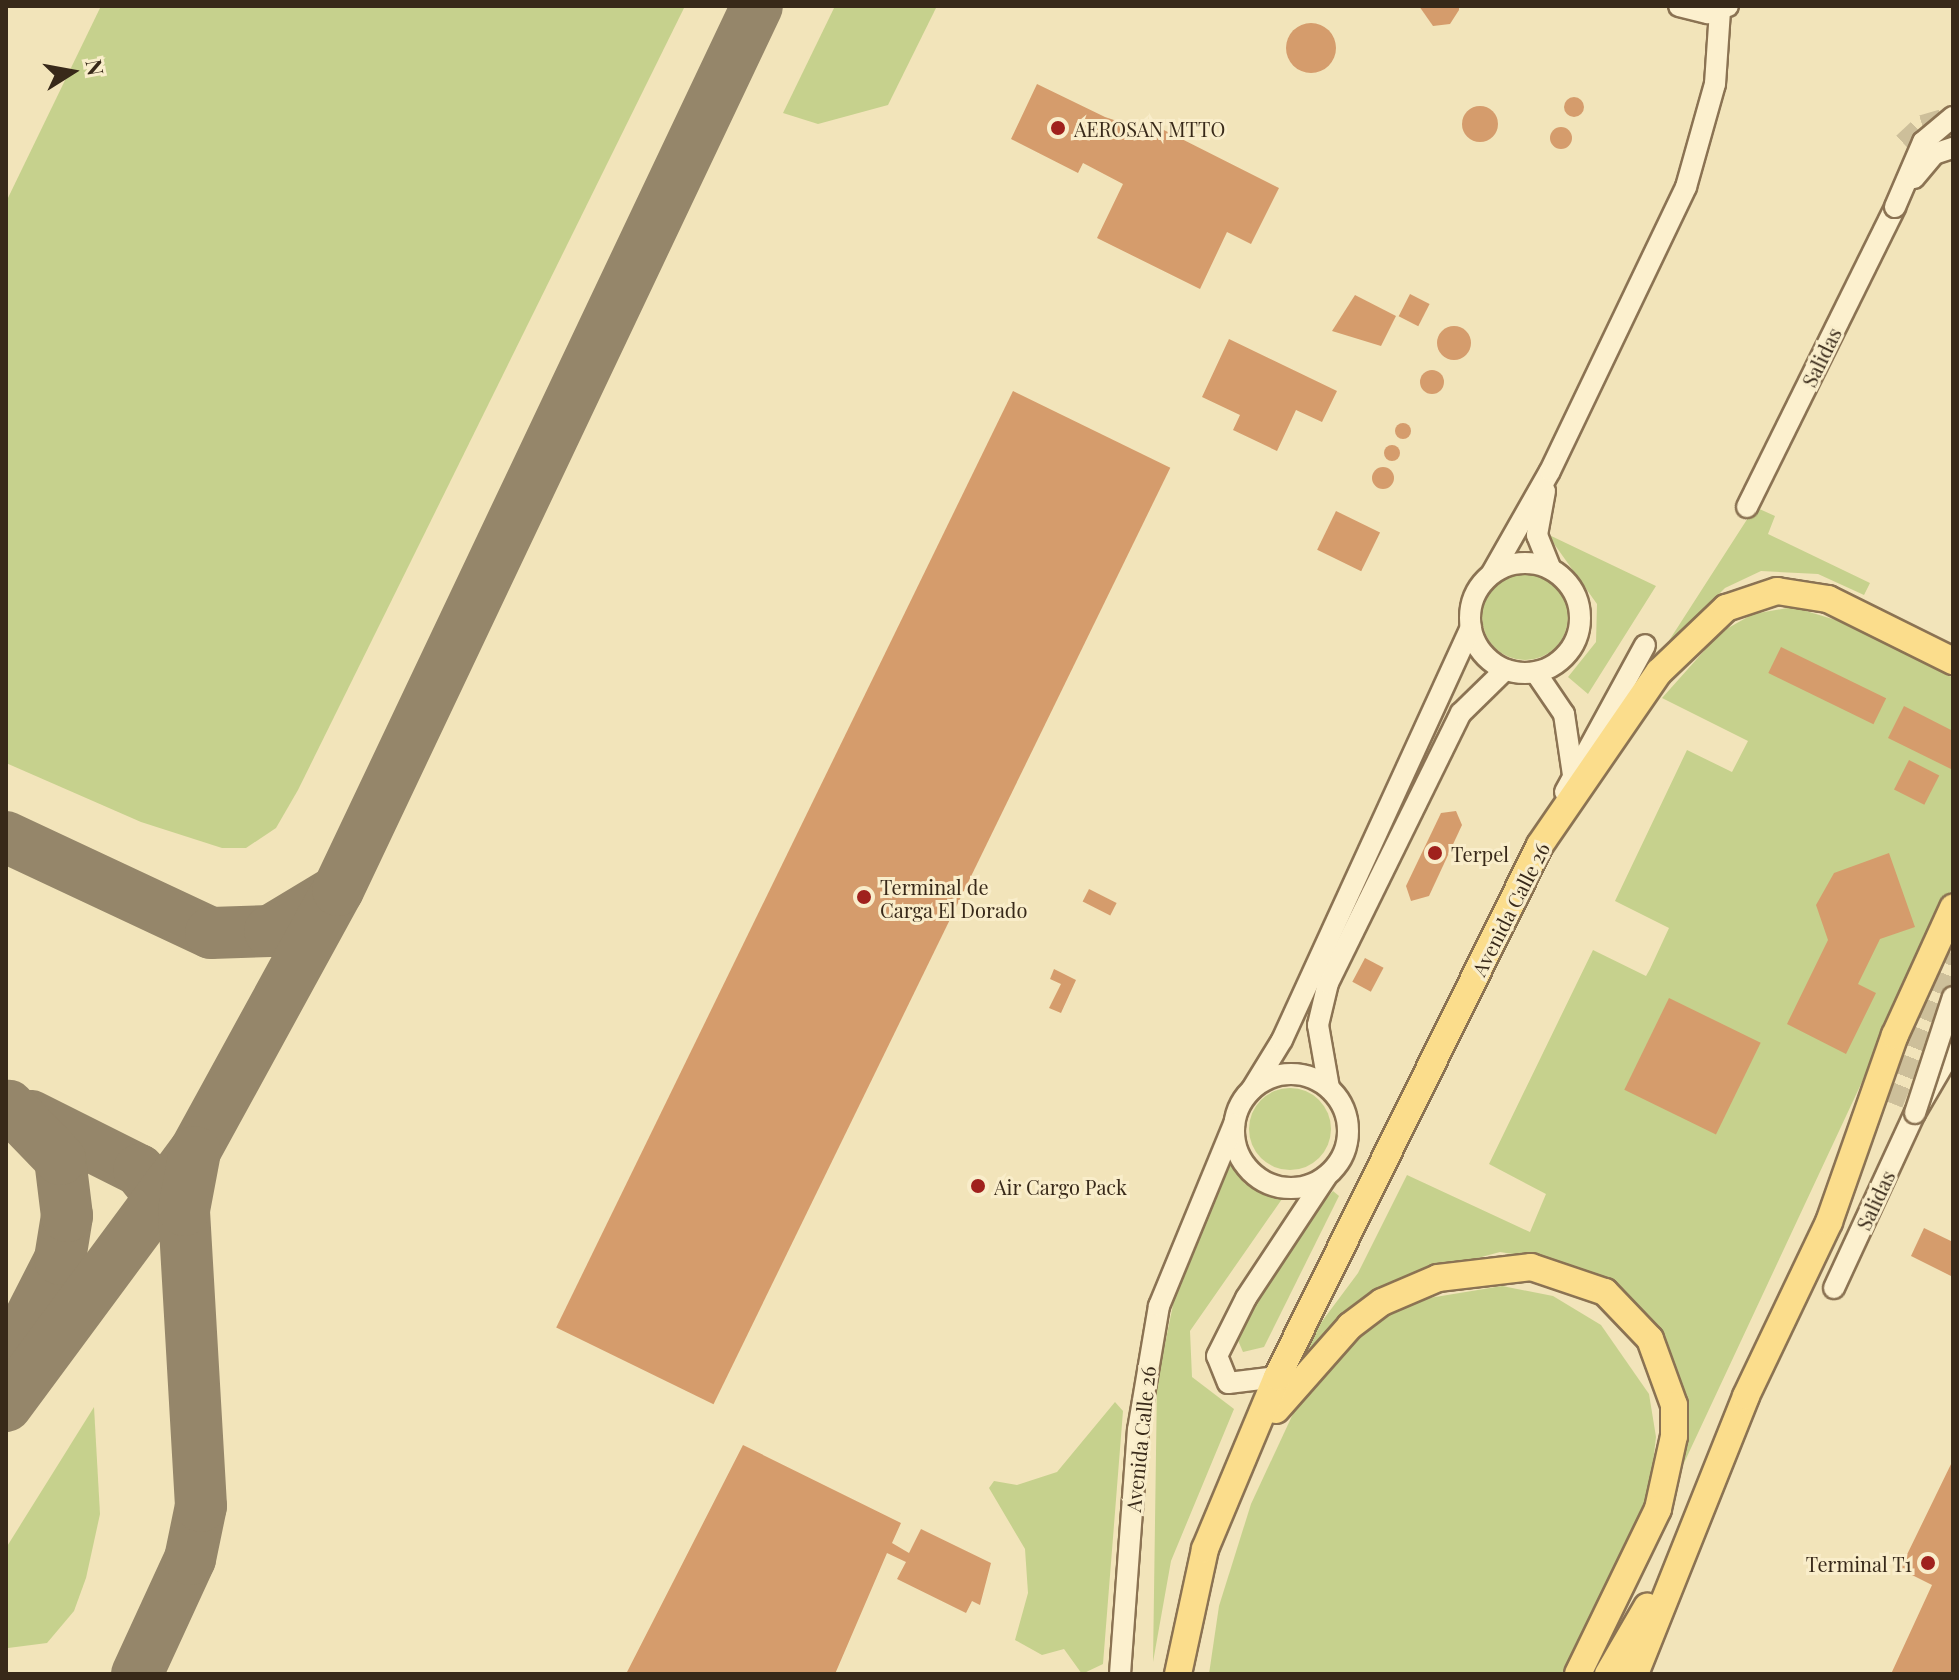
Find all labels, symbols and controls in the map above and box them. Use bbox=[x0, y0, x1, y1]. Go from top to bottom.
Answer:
north arrow bbox=[32, 32, 112, 112]
text: N bbox=[79, 57, 112, 78]
place label: AEROSAN MTTO bbox=[1074, 116, 1225, 140]
marker: AEROSAN MTTO bbox=[1049, 119, 1067, 137]
street label: Salidas bbox=[1796, 323, 1846, 391]
street label: Avenida Calle 26 bbox=[1466, 838, 1554, 980]
place label: Terpel bbox=[1451, 841, 1509, 865]
marker: Terpel bbox=[1426, 844, 1444, 862]
place label: Terminal de Carga El Dorado bbox=[880, 874, 1028, 921]
marker: Terminal de Carga El Dorado bbox=[855, 888, 873, 906]
street label: Salidas bbox=[1851, 1166, 1899, 1234]
place label: Air Cargo Pack bbox=[994, 1174, 1127, 1198]
marker: Air Cargo Pack bbox=[969, 1177, 987, 1195]
street label: Avenida Calle 26 bbox=[1120, 1365, 1160, 1513]
place label: Terminal T1 bbox=[1805, 1551, 1912, 1575]
marker: Terminal T1 bbox=[1919, 1554, 1937, 1572]

